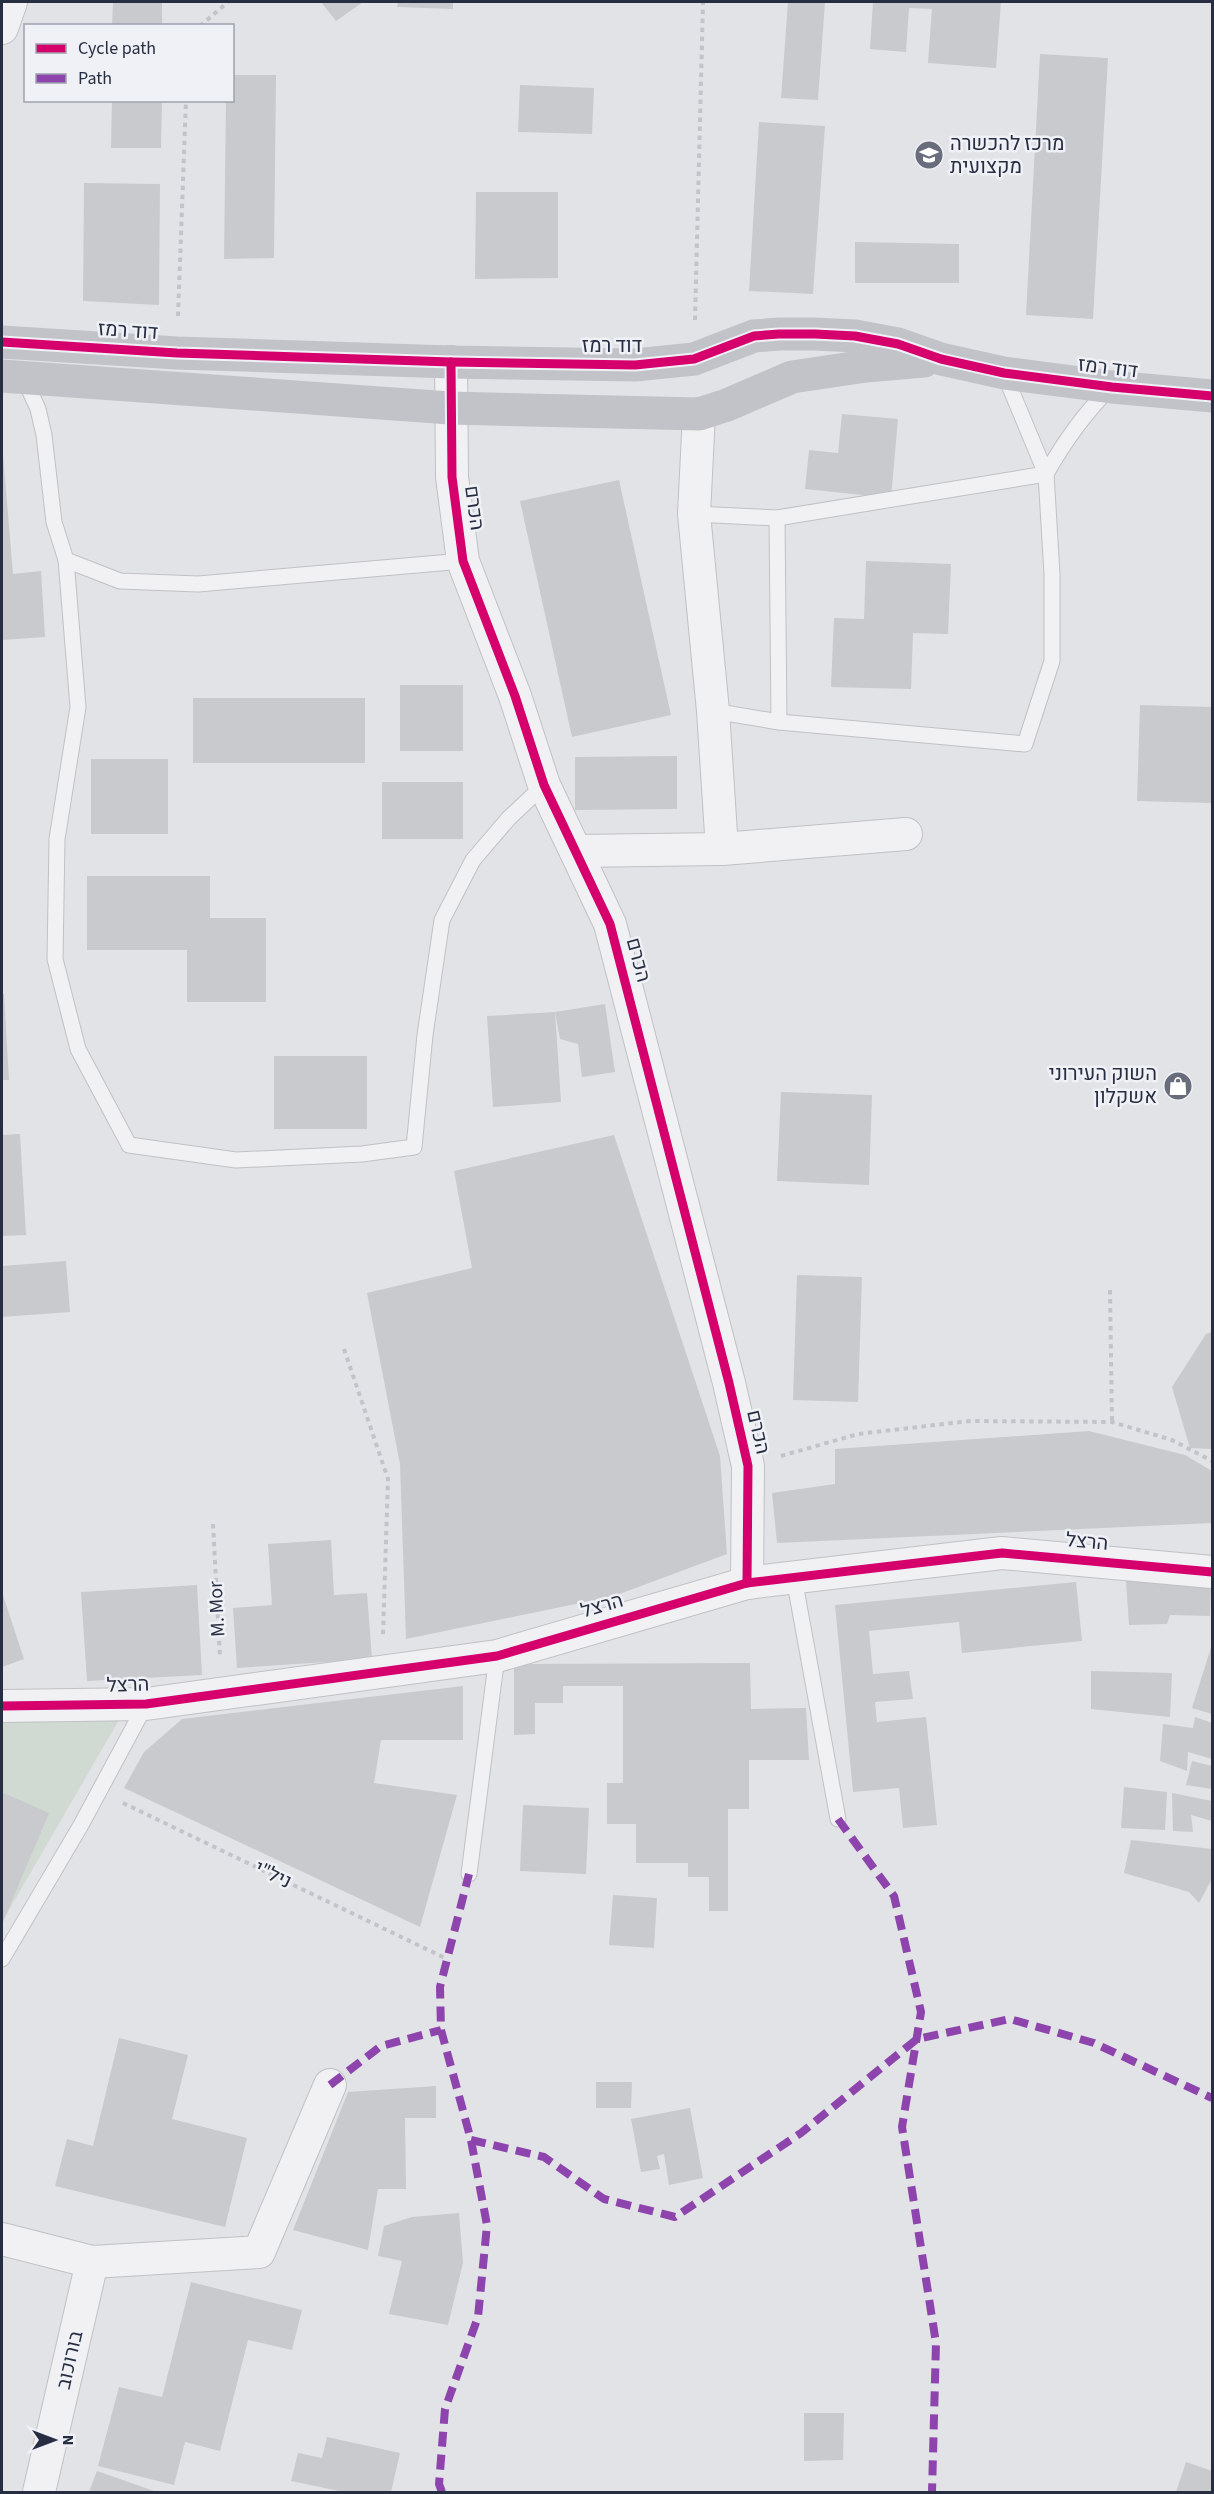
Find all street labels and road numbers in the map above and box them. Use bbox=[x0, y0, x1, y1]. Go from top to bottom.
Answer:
street label: דוד רמז bbox=[97, 315, 159, 347]
street label: דוד רמז bbox=[582, 332, 642, 360]
street label: דוד רמז bbox=[1076, 350, 1140, 386]
street label: הכרם bbox=[457, 484, 491, 532]
street label: הכרם bbox=[619, 935, 657, 985]
street label: הכרם bbox=[739, 1407, 777, 1457]
street label: הרצל bbox=[1064, 1526, 1110, 1558]
street label: M. Mor bbox=[202, 1580, 232, 1638]
street label: הרצל bbox=[578, 1587, 626, 1625]
street label: הרצל bbox=[106, 1670, 150, 1700]
street label: ניל"י bbox=[250, 1854, 296, 1896]
street label: בורוכוב bbox=[50, 2327, 90, 2392]

